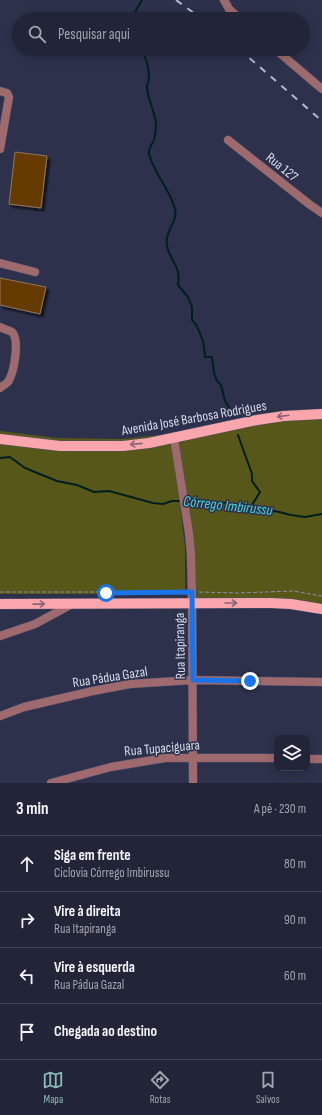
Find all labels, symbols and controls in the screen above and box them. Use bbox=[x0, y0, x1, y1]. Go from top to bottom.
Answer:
search box bbox=[12, 12, 310, 56]
icon: search bbox=[26, 23, 48, 45]
text: Pesquisar aqui bbox=[58, 25, 130, 44]
street label: Rua 127 bbox=[263, 149, 302, 185]
street label: Avenida José Barbosa Rodrigues bbox=[119, 397, 268, 439]
one-way arrow bbox=[277, 412, 290, 420]
one-way arrow bbox=[130, 441, 143, 448]
water label: Córrego Imbirussu bbox=[182, 492, 275, 520]
route start bbox=[97, 584, 115, 602]
one-way arrow bbox=[224, 599, 237, 607]
one-way arrow bbox=[32, 600, 45, 607]
street label: Rua Itapiranga bbox=[171, 612, 189, 680]
street label: Rua Pádua Gazal bbox=[71, 663, 149, 691]
route end bbox=[241, 672, 259, 690]
map controls bbox=[274, 735, 310, 771]
button: layers bbox=[274, 735, 310, 771]
street label: Rua Tupaciguara bbox=[123, 736, 201, 760]
text: 3 min bbox=[16, 799, 49, 819]
text: A pé · 230 m bbox=[254, 801, 306, 817]
text: Siga em frente bbox=[54, 846, 131, 865]
icon: ahead bbox=[16, 853, 38, 875]
text: 80 m bbox=[284, 856, 306, 872]
text: Ciclovia Córrego Imbirussu bbox=[54, 865, 169, 881]
text: Vire à direita bbox=[54, 902, 121, 921]
icon: right bbox=[16, 909, 38, 931]
text: 90 m bbox=[284, 912, 306, 928]
text: Rua Itapiranga bbox=[54, 921, 116, 937]
text: Vire à esquerda bbox=[54, 958, 135, 977]
icon: left bbox=[16, 965, 38, 987]
text: 60 m bbox=[284, 968, 306, 984]
text: Rua Pádua Gazal bbox=[54, 977, 124, 993]
icon: arrive bbox=[16, 1021, 38, 1043]
text: Chegada ao destino bbox=[54, 1022, 157, 1041]
tab: Mapa bbox=[42, 1069, 64, 1106]
tab: Rotas bbox=[149, 1069, 171, 1106]
tab: Salvos bbox=[256, 1069, 280, 1106]

